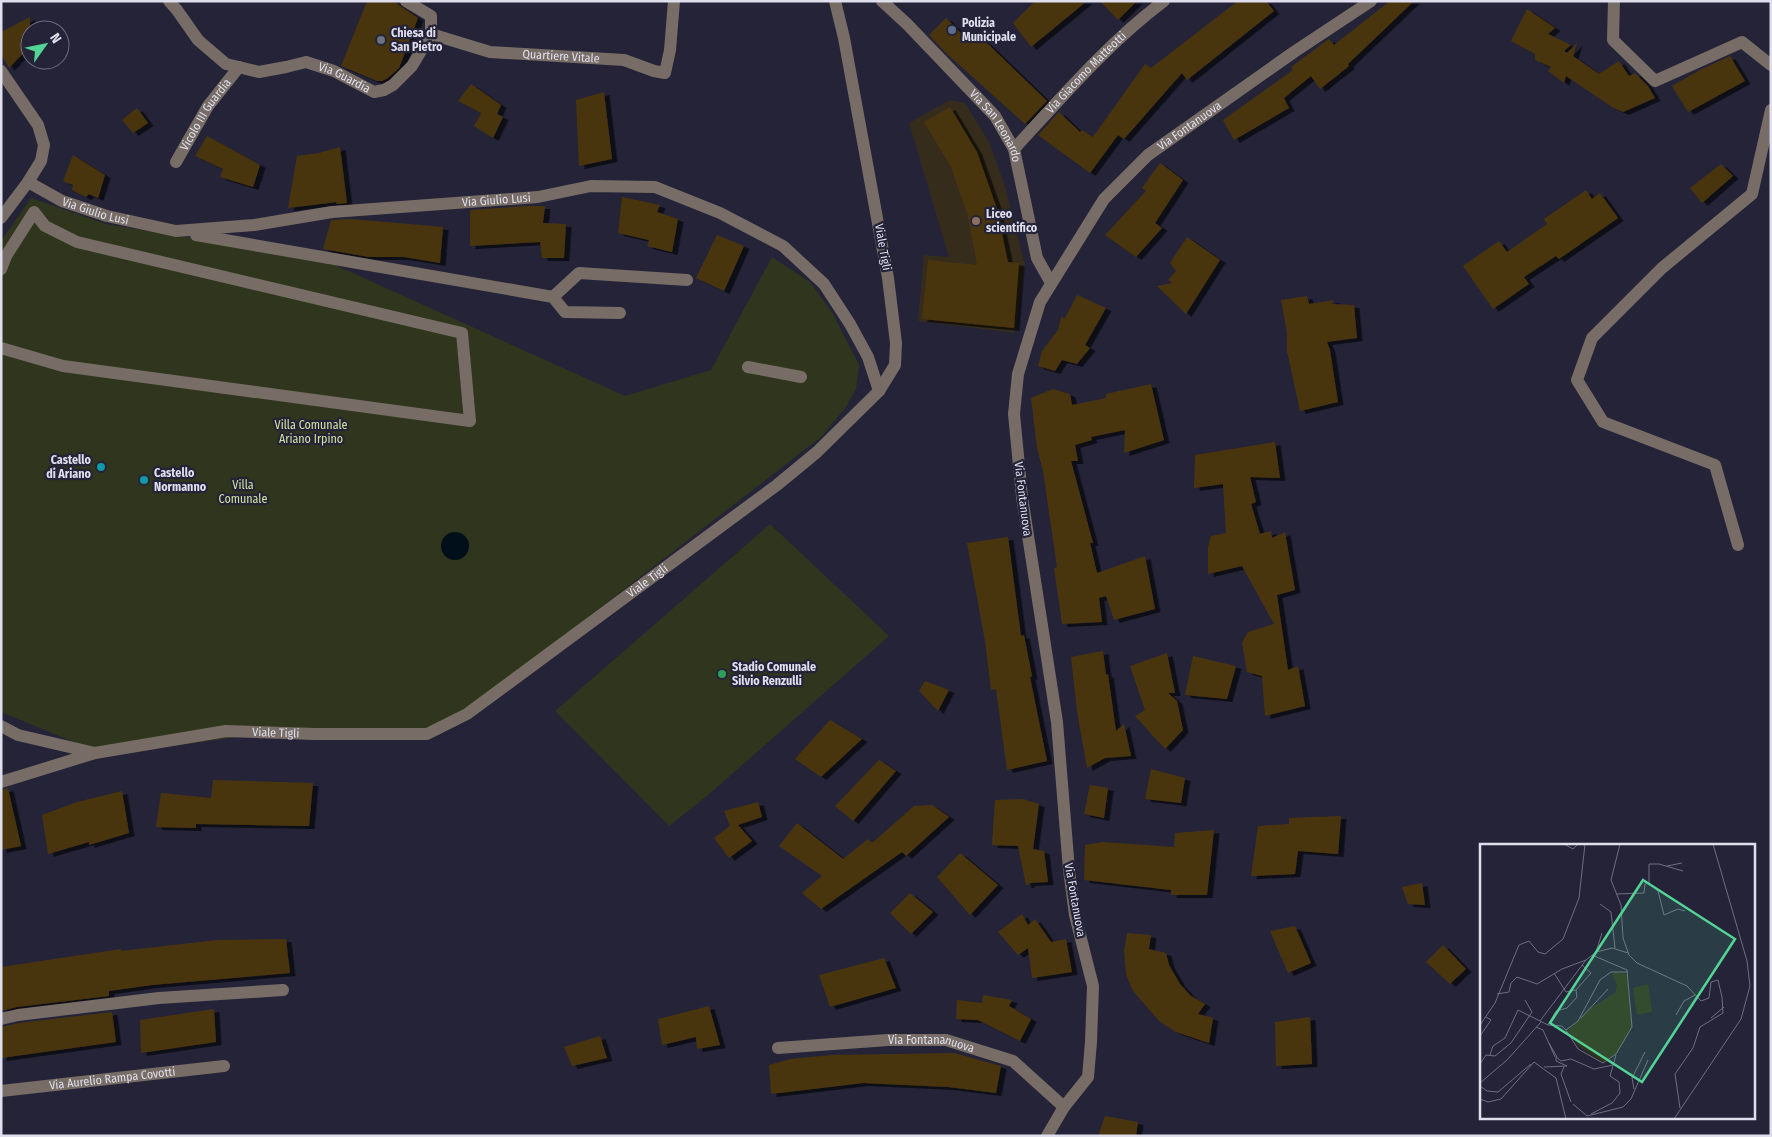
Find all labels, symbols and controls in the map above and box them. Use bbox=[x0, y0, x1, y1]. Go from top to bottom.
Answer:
place label: Polizia Municipale bbox=[962, 16, 1016, 44]
north arrow bbox=[20, 20, 70, 70]
marker: Polizia Municipale bbox=[946, 24, 958, 36]
place label: Chiesa di San Pietro bbox=[391, 26, 443, 54]
street label: Via Giacomo Matteotti bbox=[1043, 29, 1129, 116]
text: N bbox=[46, 30, 65, 46]
marker: Chiesa di San Pietro bbox=[375, 34, 387, 46]
street label: Quartiere Vitale bbox=[522, 47, 600, 66]
street label: Via Guardia bbox=[317, 59, 373, 96]
street label: Vicolo III Guardia bbox=[177, 76, 234, 153]
street label: Via San Leonardo bbox=[967, 87, 1024, 163]
street label: Via Fontanuova bbox=[1155, 98, 1224, 153]
street label: Via Giulio Lusi bbox=[461, 191, 531, 210]
street label: Via Giulio Lusi bbox=[60, 195, 130, 228]
place label: Liceo scientifico bbox=[986, 207, 1038, 235]
marker: Liceo scientifico bbox=[970, 215, 982, 227]
street label: Viale Tigli bbox=[872, 223, 894, 271]
park label: Villa Comunale Ariano Irpino bbox=[275, 418, 348, 446]
place label: Castello di Ariano bbox=[46, 453, 92, 481]
marker: Castello di Ariano bbox=[95, 461, 107, 473]
street label: Via Fontanuova bbox=[1011, 461, 1035, 537]
place label: Castello Normanno bbox=[154, 466, 207, 494]
marker: Castello Normanno bbox=[138, 474, 150, 486]
park label: Villa Comunale bbox=[219, 478, 267, 506]
street label: Viale Tigli bbox=[624, 561, 670, 601]
place label: Stadio Comunale Silvio Renzulli bbox=[732, 660, 816, 688]
marker: Stadio Comunale Silvio Renzulli bbox=[716, 668, 728, 680]
street label: Viale Tigli bbox=[252, 725, 300, 740]
inset map bbox=[1480, 844, 1754, 1120]
street label: Via Fontanuova bbox=[1062, 862, 1088, 938]
street label: Via Fontananuova bbox=[888, 1033, 976, 1055]
street label: Via Aurelio Rampa Covotti bbox=[49, 1065, 176, 1093]

